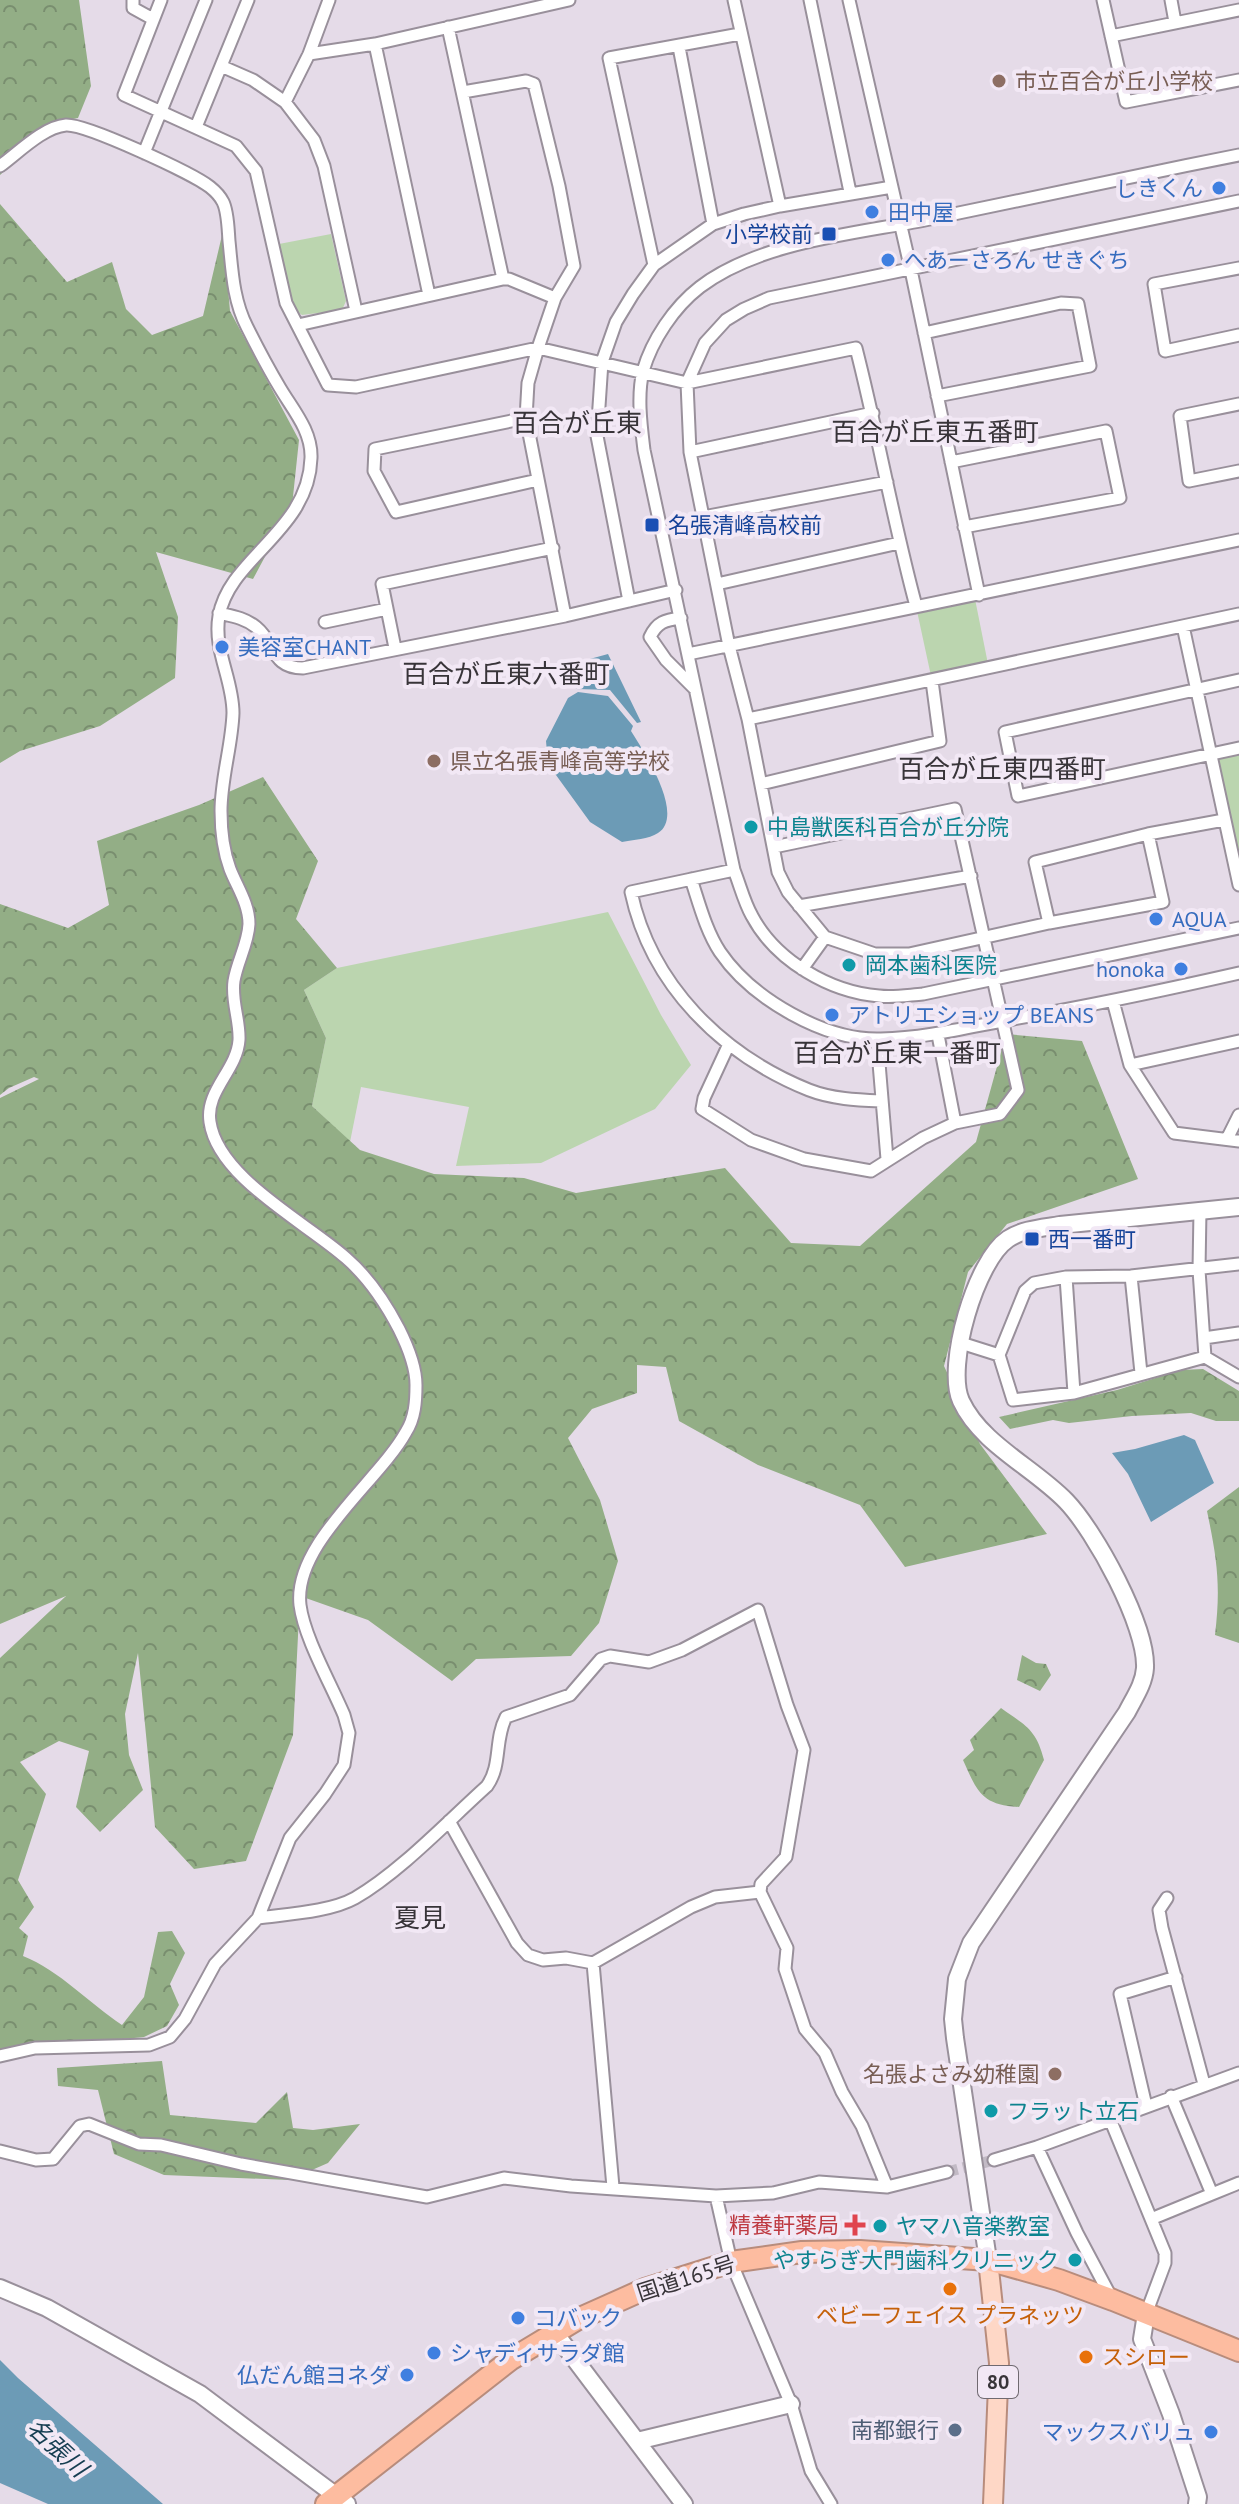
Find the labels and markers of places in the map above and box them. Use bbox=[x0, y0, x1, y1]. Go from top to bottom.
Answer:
place label: 市立百合が丘小学校 bbox=[1015, 67, 1213, 95]
marker: 市立百合が丘小学校 bbox=[990, 72, 1008, 90]
place label: しきくん bbox=[1115, 174, 1203, 202]
marker: しきくん bbox=[1210, 179, 1228, 197]
place label: 田中屋 bbox=[888, 198, 954, 226]
marker: 田中屋 bbox=[863, 203, 881, 221]
place label: 小学校前 bbox=[725, 220, 813, 248]
marker: 小学校前 bbox=[820, 225, 838, 243]
place label: へあーさろん せきぐち bbox=[904, 246, 1130, 274]
marker: へあーさろん せきぐち bbox=[879, 251, 897, 269]
place label: 名張清峰高校前 bbox=[668, 511, 822, 539]
marker: 名張清峰高校前 bbox=[643, 516, 661, 534]
place label: 美容室CHANT bbox=[238, 633, 371, 661]
marker: 美容室CHANT bbox=[213, 638, 231, 656]
place label: 県立名張青峰高等学校 bbox=[450, 747, 670, 775]
marker: 県立名張青峰高等学校 bbox=[425, 752, 443, 770]
place label: 中島獣医科百合が丘分院 bbox=[767, 813, 1009, 841]
marker: 中島獣医科百合が丘分院 bbox=[742, 818, 760, 836]
place label: AQUA bbox=[1172, 905, 1227, 933]
marker: AQUA bbox=[1147, 910, 1165, 928]
place label: 岡本歯科医院 bbox=[865, 951, 997, 979]
place label: honoka bbox=[1096, 955, 1165, 983]
marker: 岡本歯科医院 bbox=[840, 956, 858, 974]
marker: honoka bbox=[1172, 960, 1190, 978]
place label: アトリエショップ BEANS bbox=[848, 1001, 1094, 1029]
marker: アトリエショップ BEANS bbox=[823, 1006, 841, 1024]
place label: 西一番町 bbox=[1048, 1225, 1136, 1253]
marker: 西一番町 bbox=[1023, 1230, 1041, 1248]
place label: 名張よさみ幼稚園 bbox=[863, 2060, 1039, 2088]
marker: 名張よさみ幼稚園 bbox=[1046, 2065, 1064, 2083]
place label: フラット立石 bbox=[1007, 2097, 1139, 2125]
marker: フラット立石 bbox=[982, 2102, 1000, 2120]
place label: 精養軒薬局 bbox=[729, 2211, 839, 2239]
place label: ヤマハ音楽教室 bbox=[896, 2212, 1050, 2240]
marker: 精養軒薬局 bbox=[846, 2216, 864, 2234]
marker: ヤマハ音楽教室 bbox=[871, 2217, 889, 2235]
place label: やすらぎ大門歯科クリニック bbox=[773, 2246, 1059, 2274]
marker: やすらぎ大門歯科クリニック bbox=[1066, 2251, 1084, 2269]
marker: ベビーフェイス プラネッツ bbox=[941, 2280, 959, 2298]
place label: ベビーフェイス プラネッツ bbox=[816, 2301, 1084, 2329]
place label: コバック bbox=[534, 2304, 622, 2332]
marker: コバック bbox=[509, 2309, 527, 2327]
place label: シャディサラダ館 bbox=[450, 2339, 624, 2367]
place label: スシロー bbox=[1102, 2343, 1190, 2371]
marker: シャディサラダ館 bbox=[425, 2344, 443, 2362]
marker: スシロー bbox=[1077, 2348, 1095, 2366]
place label: 仏だん館ヨネダ bbox=[237, 2361, 391, 2389]
marker: 仏だん館ヨネダ bbox=[398, 2366, 416, 2384]
place label: 南都銀行 bbox=[851, 2416, 939, 2444]
place label: マックスバリュ bbox=[1042, 2418, 1195, 2446]
marker: 南都銀行 bbox=[946, 2421, 964, 2439]
marker: マックスバリュ bbox=[1202, 2423, 1220, 2441]

